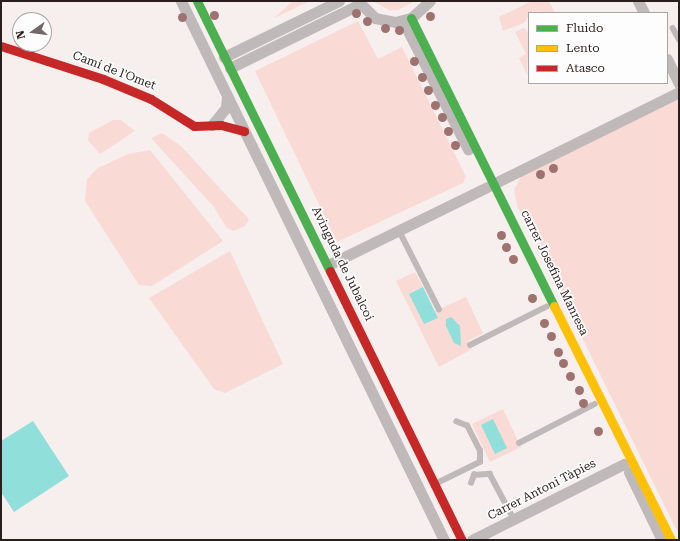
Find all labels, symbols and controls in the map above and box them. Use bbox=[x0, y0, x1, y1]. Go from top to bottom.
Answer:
north arrow bbox=[12, 12, 52, 52]
legend bbox=[528, 12, 668, 84]
text: Fluido bbox=[566, 21, 603, 35]
text: N bbox=[14, 29, 28, 40]
text: Lento bbox=[566, 41, 600, 55]
street label: Camí de l'Omet bbox=[70, 49, 158, 93]
text: Atasco bbox=[566, 61, 605, 75]
street label: Avinguda de Jubalcoi bbox=[308, 205, 376, 323]
street label: carrer Josefina Manresa bbox=[517, 208, 591, 338]
street label: Carrer Antoni Tàpies bbox=[485, 456, 599, 524]

